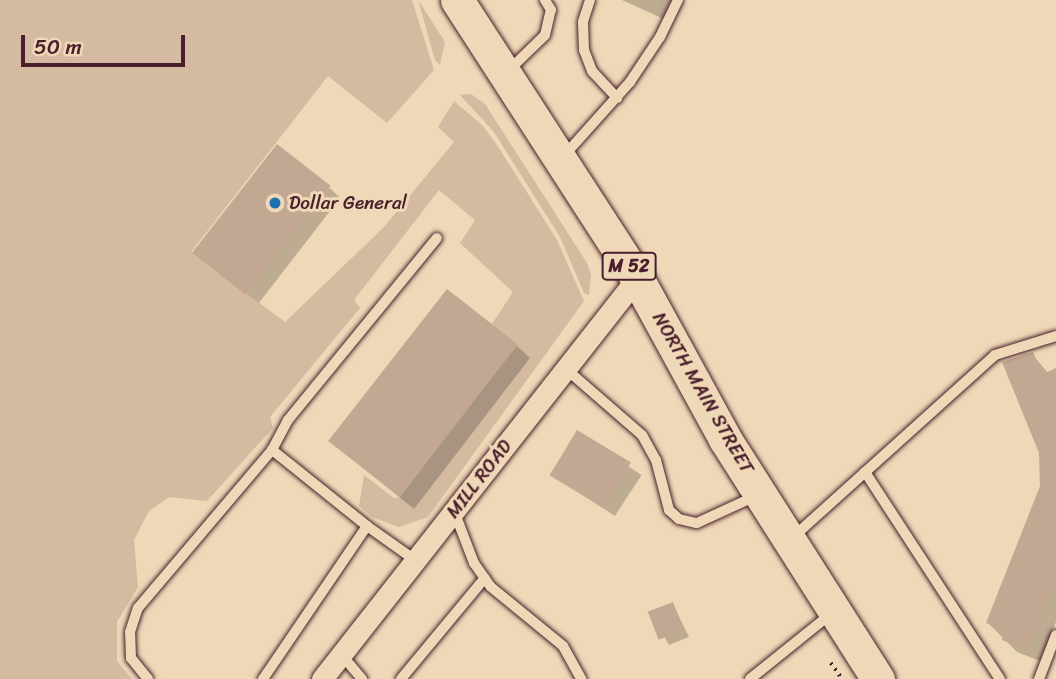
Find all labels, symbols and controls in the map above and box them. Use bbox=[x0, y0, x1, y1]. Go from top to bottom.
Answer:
scale bar bbox=[24, 21, 189, 65]
text: 50 m bbox=[34, 28, 82, 66]
place label: Dollar General bbox=[289, 192, 407, 214]
marker: Dollar General bbox=[267, 195, 283, 211]
road number: M 52 bbox=[601, 252, 657, 280]
street label: NORTH MAIN STREET bbox=[648, 309, 758, 477]
street label: MILL ROAD bbox=[441, 435, 517, 523]

